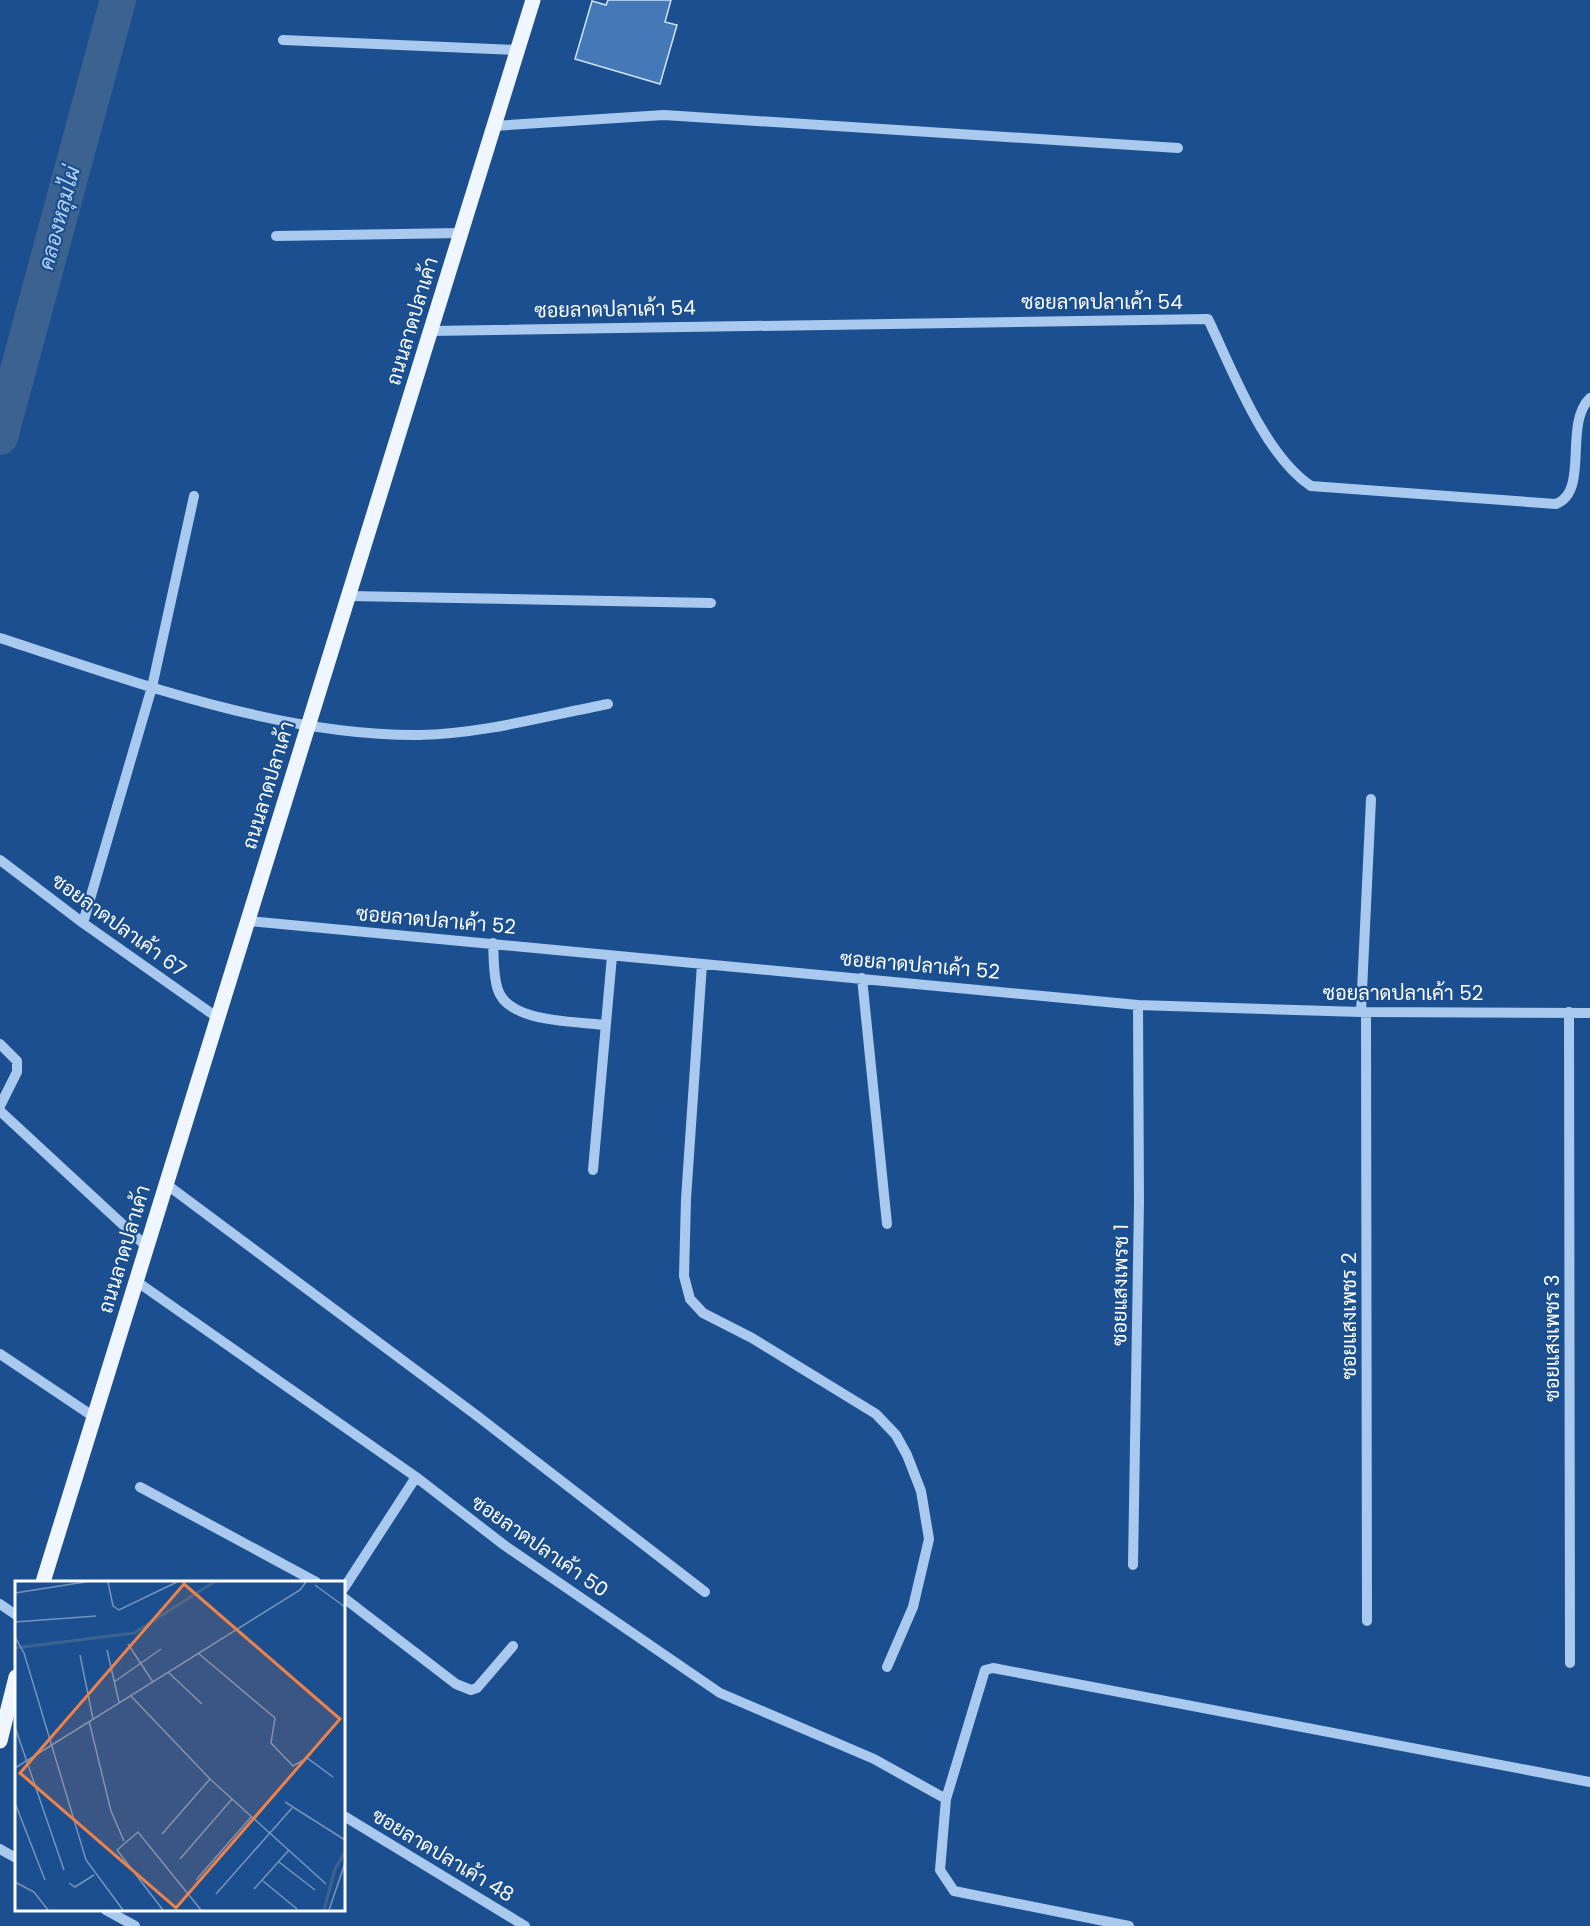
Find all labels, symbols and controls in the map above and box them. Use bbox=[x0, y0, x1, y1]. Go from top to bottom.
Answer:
water label: คลองหลุมไผ่ bbox=[31, 162, 87, 273]
street label: ถนนลาดปลาเค้า bbox=[379, 253, 445, 389]
street label: ซอยลาดปลาเค้า 54 bbox=[1021, 288, 1183, 316]
street label: ซอยลาดปลาเค้า 54 bbox=[534, 294, 696, 324]
street label: ถนนลาดปลาเค้า bbox=[235, 717, 301, 853]
street label: ซอยลาดปลาเค้า 67 bbox=[46, 867, 192, 983]
street label: ซอยลาดปลาเค้า 52 bbox=[355, 899, 517, 941]
street label: ซอยลาดปลาเค้า 52 bbox=[839, 944, 1001, 986]
street label: ซอยลาดปลาเค้า 52 bbox=[1323, 979, 1483, 1007]
street label: ถนนลาดปลาเค้า bbox=[91, 1181, 157, 1317]
street label: ซอยแสงเพรช 1 bbox=[1105, 1224, 1135, 1346]
street label: ซอยแสงเพชร 2 bbox=[1335, 1253, 1363, 1380]
street label: ซอยแสงเพชร 3 bbox=[1538, 1274, 1566, 1402]
street label: ซอยลาดปลาเค้า 50 bbox=[466, 1488, 614, 1604]
inset map bbox=[15, 1581, 345, 1911]
street label: ซอยลาดปลาเค้า 48 bbox=[367, 1801, 519, 1909]

